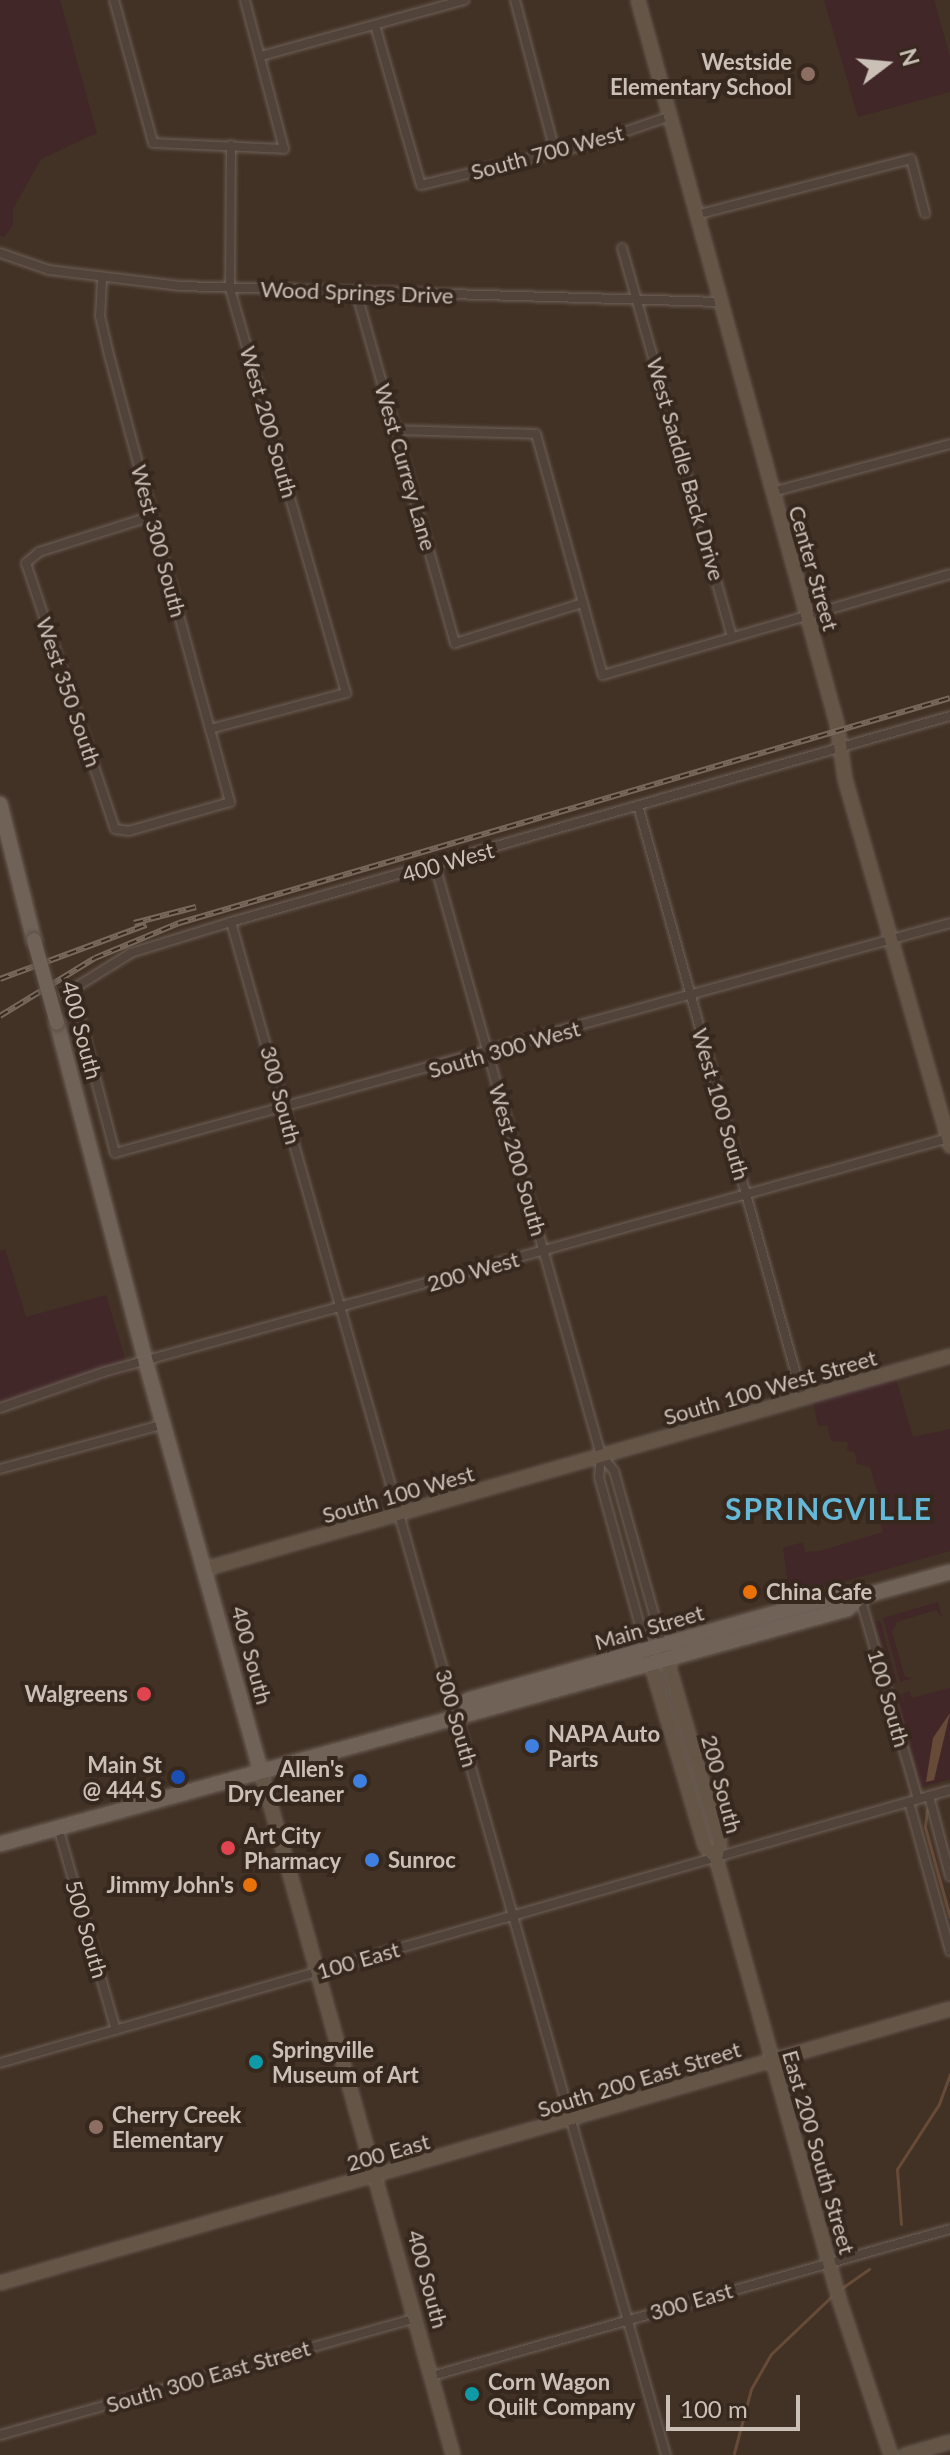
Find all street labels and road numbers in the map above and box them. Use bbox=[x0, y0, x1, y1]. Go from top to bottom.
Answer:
street label: South 700 West bbox=[468, 119, 626, 185]
street label: Wood Springs Drive bbox=[260, 275, 454, 309]
street label: West 200 South bbox=[235, 343, 303, 501]
street label: West Saddle Back Drive bbox=[642, 354, 730, 584]
street label: West Currey Lane bbox=[369, 380, 443, 554]
street label: West 300 South bbox=[126, 462, 192, 620]
street label: Center Street bbox=[784, 502, 844, 634]
street label: West 350 South bbox=[31, 614, 107, 770]
street label: 400 West bbox=[399, 836, 497, 888]
street label: 400 South bbox=[56, 978, 108, 1082]
street label: South 300 West bbox=[425, 1015, 583, 1083]
street label: West 100 South bbox=[687, 1025, 755, 1183]
street label: 300 South bbox=[255, 1043, 307, 1147]
street label: West 200 South bbox=[484, 1081, 552, 1239]
street label: 200 West bbox=[424, 1245, 522, 1297]
street label: South 100 West Street bbox=[660, 1344, 880, 1430]
street label: South 100 West bbox=[319, 1460, 477, 1528]
street label: Main Street bbox=[591, 1599, 707, 1655]
street label: 400 South bbox=[226, 1603, 278, 1707]
street label: 100 South bbox=[862, 1646, 916, 1750]
street label: 300 South bbox=[430, 1666, 484, 1770]
street label: 200 South bbox=[696, 1732, 748, 1836]
street label: 500 South bbox=[60, 1877, 114, 1981]
street label: 100 East bbox=[314, 1936, 402, 1984]
street label: South 200 East Street bbox=[534, 2036, 744, 2122]
street label: East 200 South Street bbox=[777, 2047, 861, 2257]
street label: 200 East bbox=[344, 2128, 432, 2176]
street label: 400 South bbox=[402, 2227, 454, 2331]
street label: 300 East bbox=[647, 2277, 735, 2325]
street label: South 300 East Street bbox=[103, 2334, 313, 2418]

